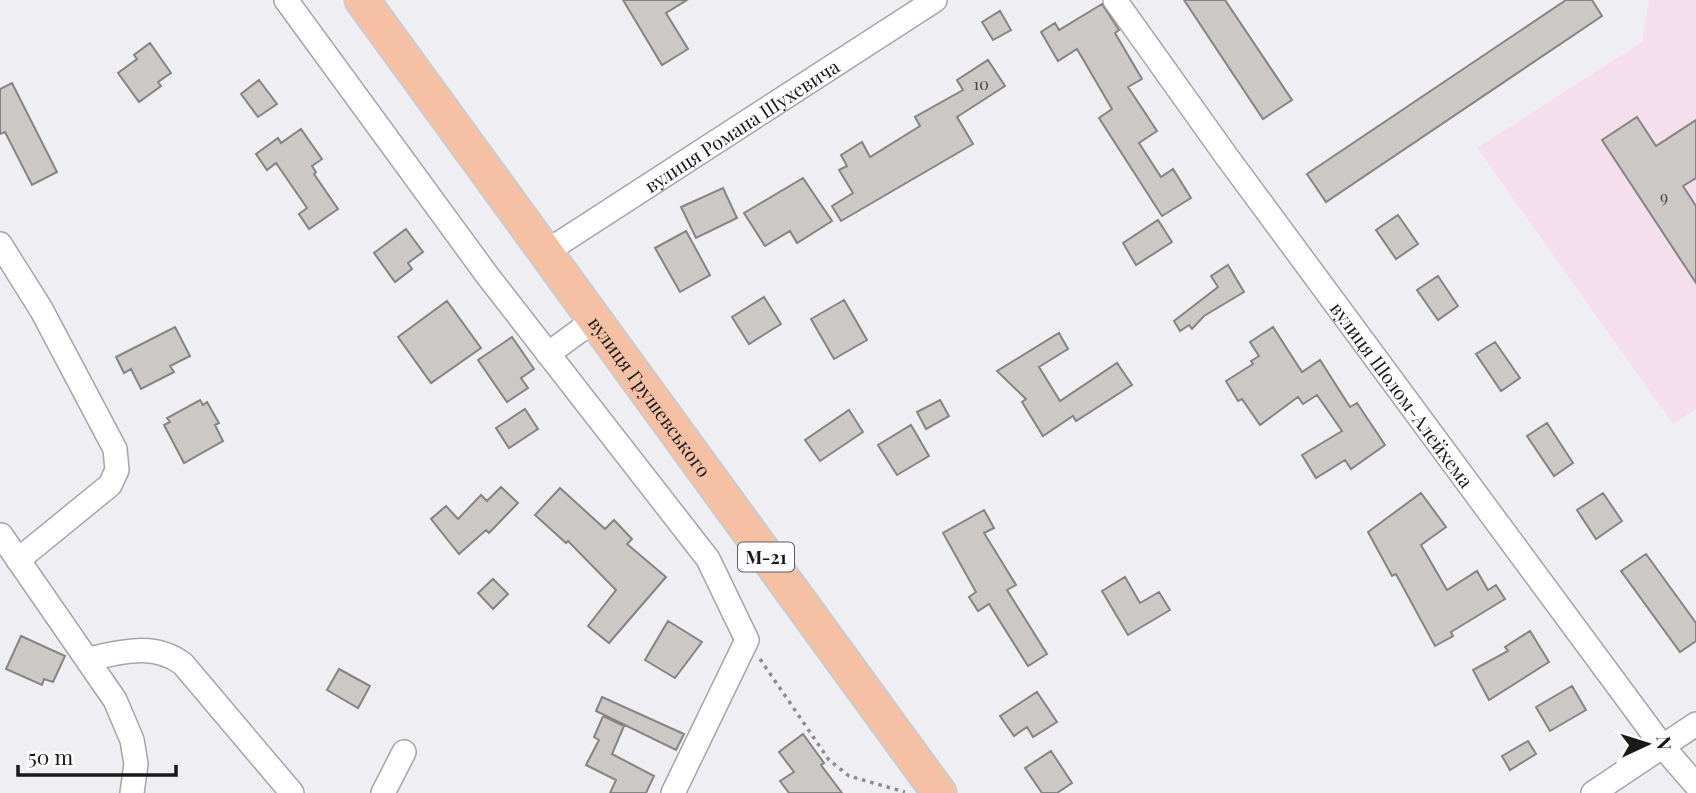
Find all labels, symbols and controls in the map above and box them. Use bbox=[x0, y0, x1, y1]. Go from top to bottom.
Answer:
street label: вулиця Романа Шухевича bbox=[639, 52, 844, 198]
house number: 10 bbox=[973, 73, 989, 94]
house number: 9 bbox=[1660, 186, 1668, 207]
street label: вулиця Шолом-Алейхема bbox=[1325, 296, 1480, 493]
street label: вулиця Грушевського bbox=[583, 311, 718, 482]
road number: М-21 bbox=[738, 542, 794, 572]
north arrow bbox=[1612, 709, 1682, 779]
scale bar bbox=[18, 734, 175, 778]
text: N bbox=[1652, 735, 1678, 751]
text: 50 m bbox=[28, 742, 74, 770]

